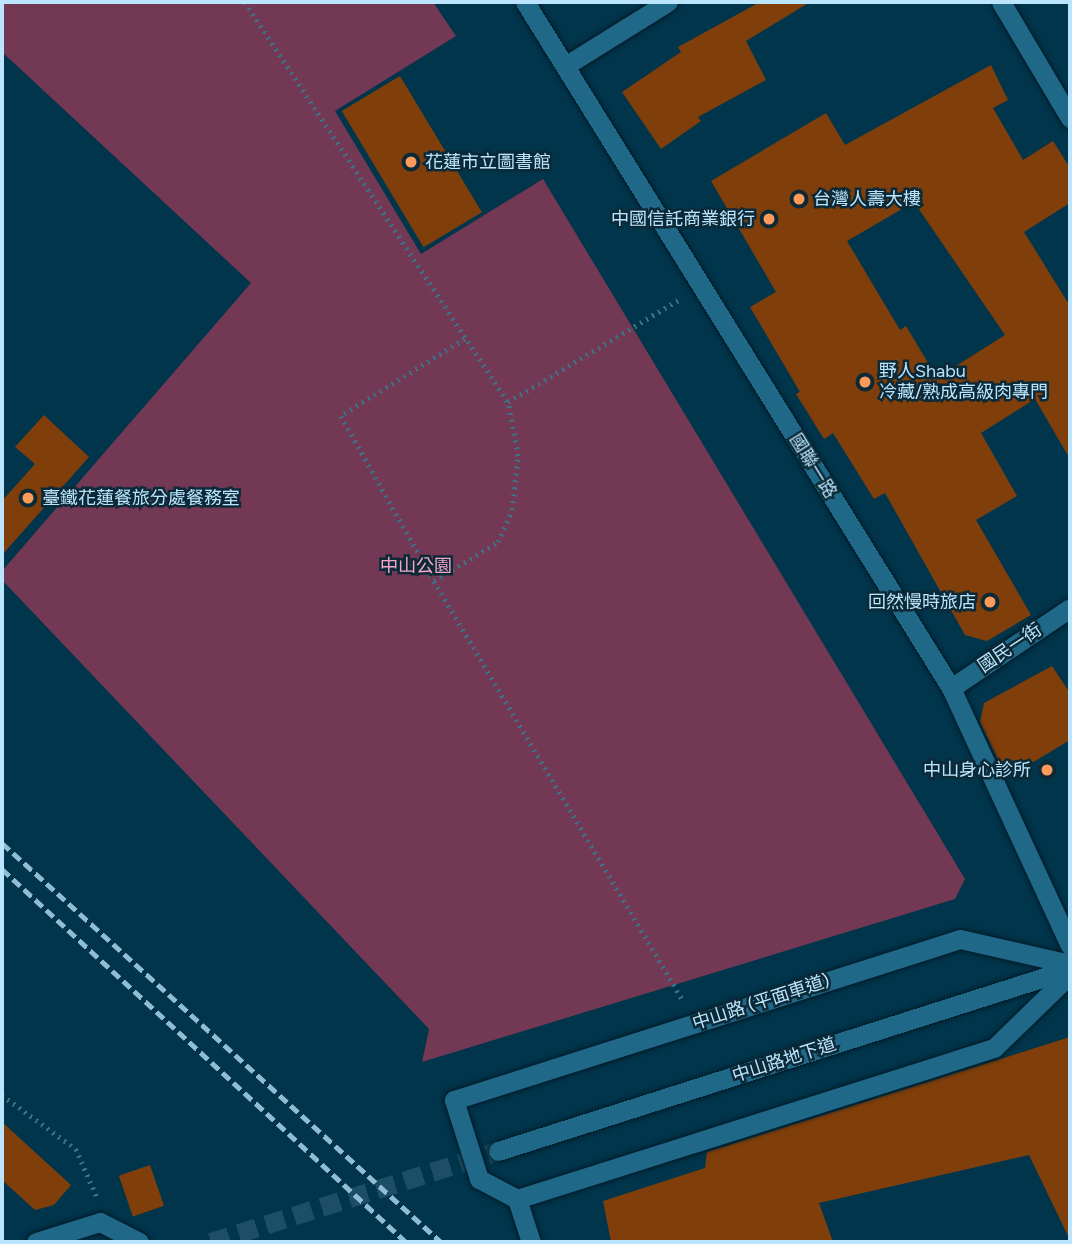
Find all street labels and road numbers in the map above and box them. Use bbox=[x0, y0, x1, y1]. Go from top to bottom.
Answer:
street label: 國聯一路 bbox=[785, 430, 841, 502]
street label: 國民一街 bbox=[974, 619, 1046, 677]
street label: 中山路 (平面車道) bbox=[690, 970, 832, 1034]
street label: 中山路地下道 bbox=[729, 1033, 839, 1087]

